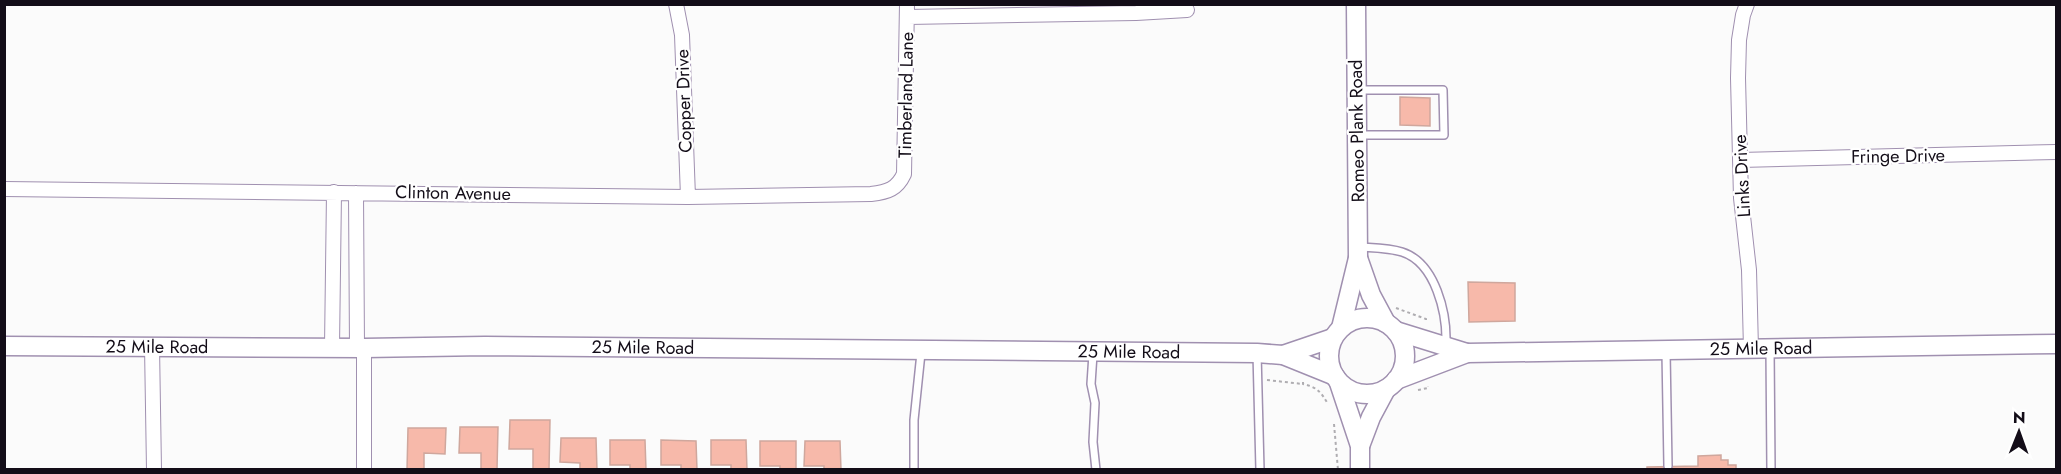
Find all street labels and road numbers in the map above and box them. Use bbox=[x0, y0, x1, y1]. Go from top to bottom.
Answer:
street label: Timberland Lane bbox=[892, 32, 920, 158]
street label: Copper Drive bbox=[669, 49, 699, 153]
street label: Romeo Plank Road bbox=[1343, 59, 1371, 203]
street label: Links Drive bbox=[1727, 134, 1757, 218]
street label: Fringe Drive bbox=[1851, 142, 1945, 170]
street label: Clinton Avenue bbox=[395, 179, 511, 207]
street label: 25 Mile Road bbox=[106, 334, 208, 360]
street label: 25 Mile Road bbox=[591, 334, 694, 361]
street label: 25 Mile Road bbox=[1709, 335, 1813, 362]
street label: 25 Mile Road bbox=[1077, 338, 1180, 365]

